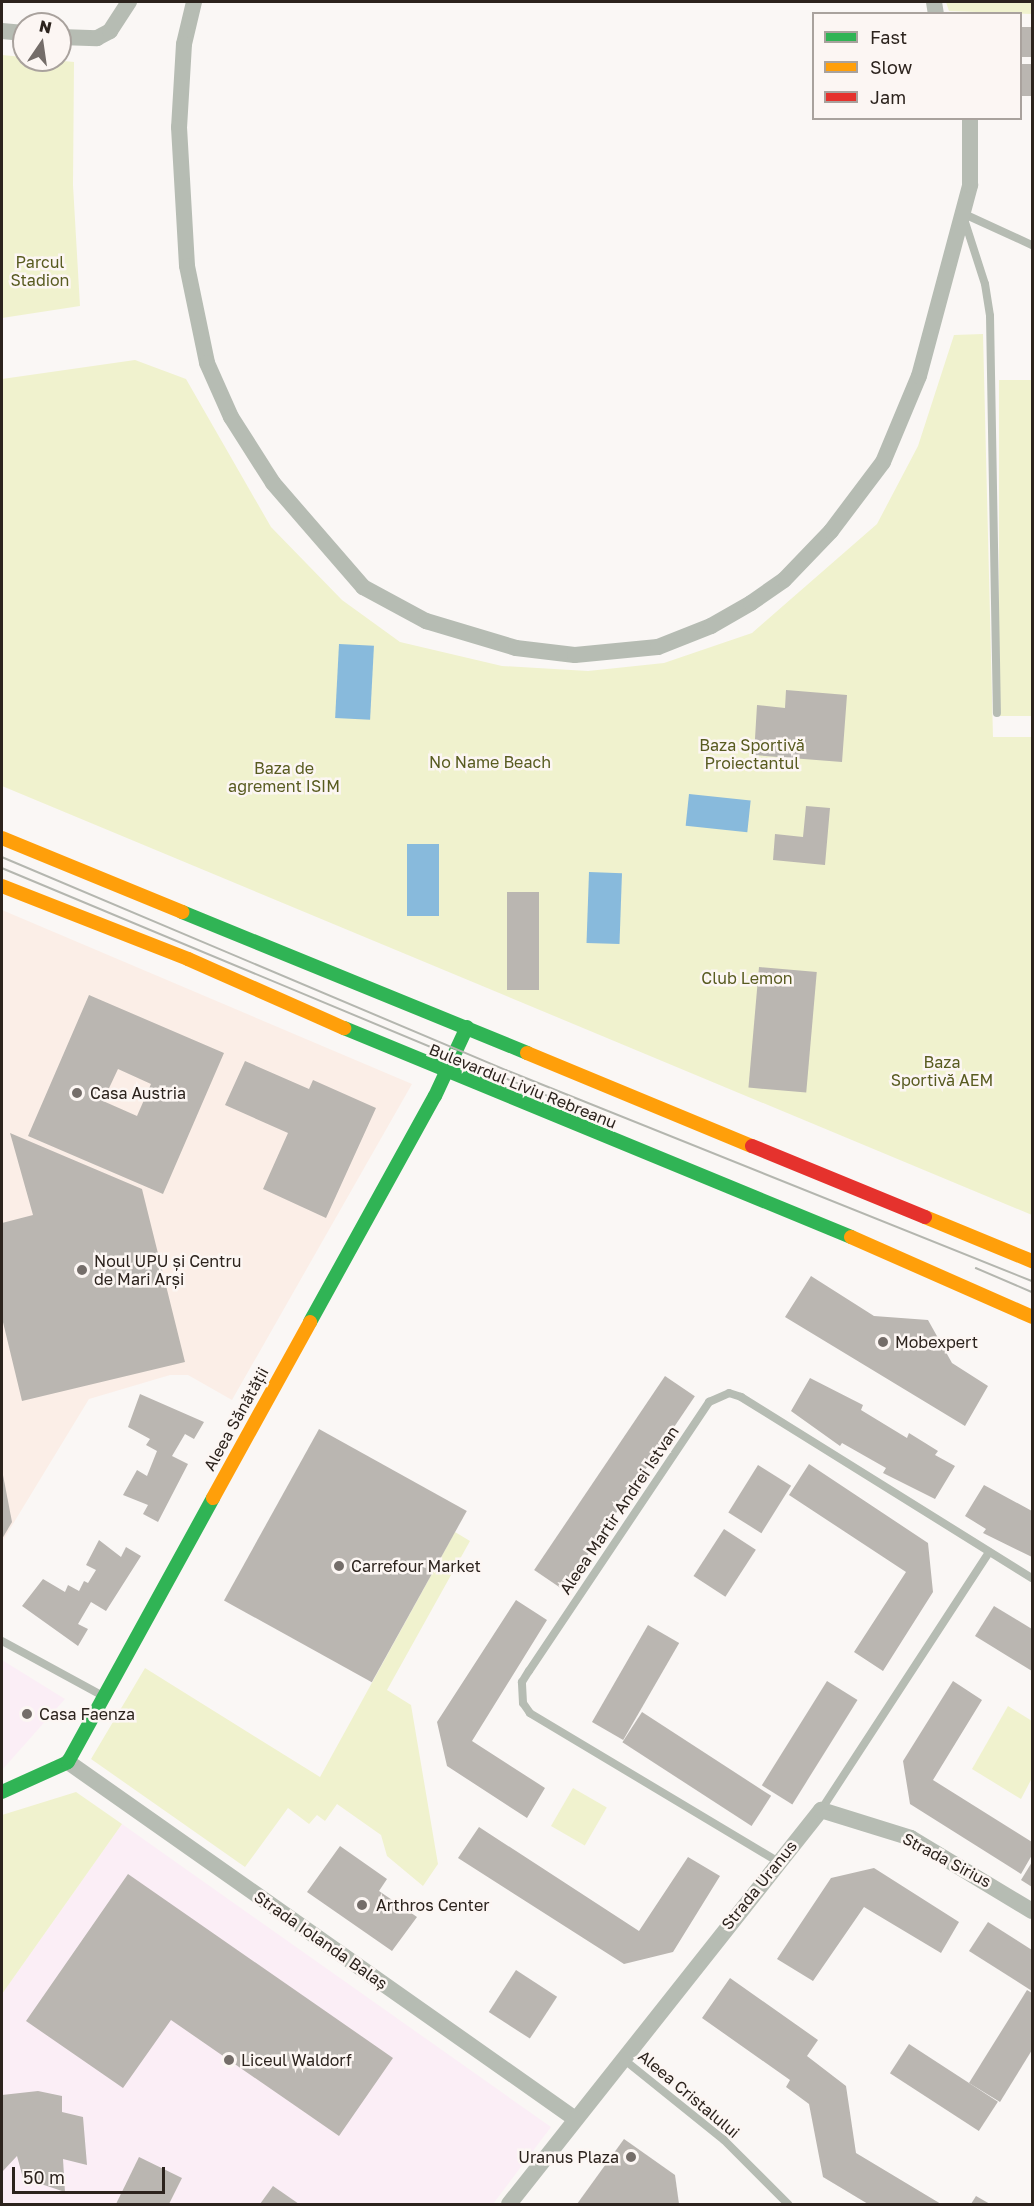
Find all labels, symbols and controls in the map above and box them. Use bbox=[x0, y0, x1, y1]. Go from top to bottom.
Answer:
north arrow bbox=[12, 12, 72, 72]
legend bbox=[812, 12, 1022, 120]
text: N bbox=[37, 15, 54, 38]
text: Fast bbox=[870, 26, 907, 48]
text: Slow bbox=[870, 56, 912, 78]
text: Jam bbox=[870, 86, 906, 108]
park label: Parcul Stadion bbox=[11, 252, 69, 290]
park label: Baza Sportivă Proiectantul bbox=[699, 735, 805, 773]
park label: No Name Beach bbox=[429, 752, 551, 772]
park label: Baza de agrement ISIM bbox=[228, 758, 340, 796]
park label: Club Lemon bbox=[701, 968, 793, 988]
street label: Bulevardul Liviu Rebreanu bbox=[426, 1040, 620, 1132]
park label: Baza Sportivă AEM bbox=[891, 1052, 993, 1090]
place label: Casa Austria bbox=[90, 1083, 186, 1103]
marker: Casa Austria bbox=[68, 1084, 86, 1102]
place label: Noul UPU și Centru de Mari Arși bbox=[94, 1251, 241, 1289]
marker: Noul UPU și Centru de Mari Arși bbox=[75, 1263, 89, 1277]
place label: Mobexpert bbox=[895, 1332, 978, 1352]
marker: Mobexpert bbox=[876, 1335, 890, 1349]
street label: Aleea Sănătății bbox=[200, 1364, 272, 1474]
street label: Aleea Martir Andrei Istvan bbox=[555, 1422, 683, 1598]
place label: Carrefour Market bbox=[351, 1556, 481, 1576]
marker: Carrefour Market bbox=[332, 1559, 346, 1573]
place label: Casa Faenza bbox=[39, 1704, 135, 1724]
marker: Casa Faenza bbox=[20, 1707, 34, 1721]
street label: Strada Sirius bbox=[899, 1829, 995, 1891]
street label: Strada Uranus bbox=[717, 1837, 801, 1933]
street label: Strada Iolanda Balaș bbox=[251, 1887, 391, 1993]
place label: Arthros Center bbox=[376, 1895, 489, 1915]
marker: Arthros Center bbox=[353, 1896, 371, 1914]
street label: Aleea Cristalului bbox=[635, 2046, 743, 2142]
place label: Liceul Waldorf bbox=[241, 2050, 352, 2070]
marker: Liceul Waldorf bbox=[222, 2053, 236, 2067]
place label: Uranus Plaza bbox=[518, 2147, 619, 2167]
marker: Uranus Plaza bbox=[624, 2150, 638, 2164]
scale bar bbox=[15, 2155, 168, 2193]
text: 50 m bbox=[23, 2166, 65, 2188]

